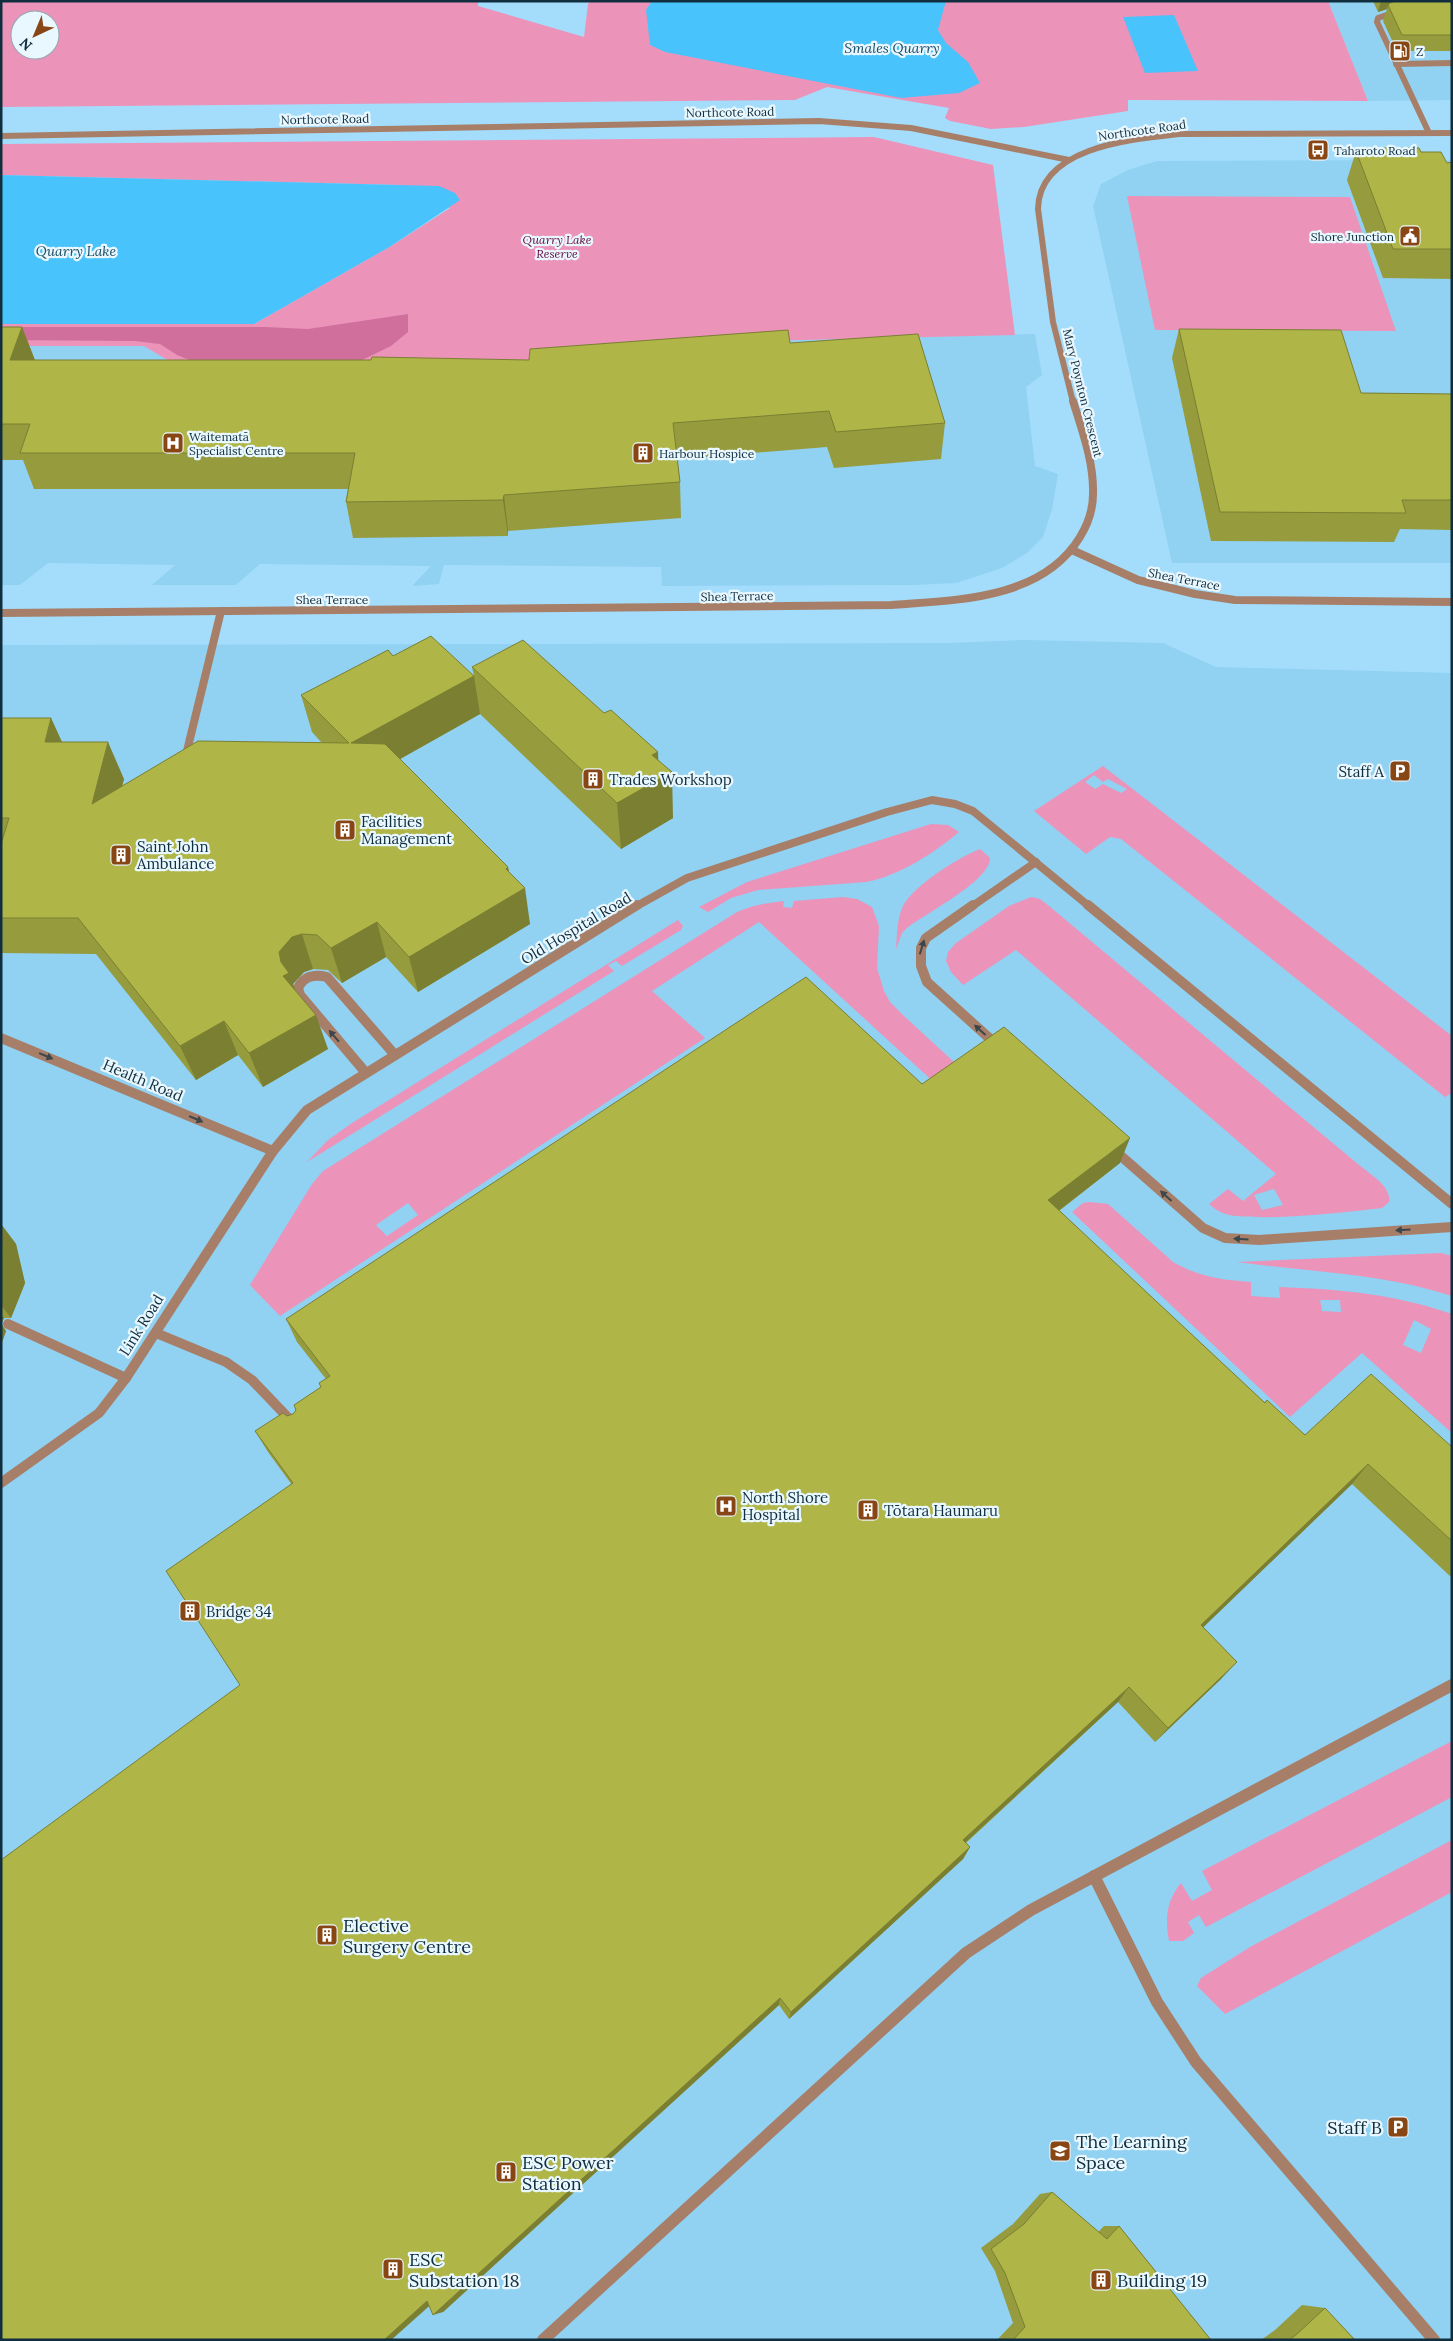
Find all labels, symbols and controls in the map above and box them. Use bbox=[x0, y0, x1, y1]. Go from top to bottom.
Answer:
north arrow bbox=[10, 10, 60, 60]
text: N bbox=[16, 34, 36, 55]
water label: Smales Quarry bbox=[844, 39, 940, 57]
fuel station icon: Z bbox=[1388, 39, 1412, 63]
place label: Z bbox=[1416, 44, 1423, 59]
street label: Northcote Road bbox=[686, 104, 774, 120]
street label: Northcote Road bbox=[281, 111, 369, 127]
street label: Northcote Road bbox=[1097, 116, 1187, 144]
bus stop icon: Taharoto Road bbox=[1306, 138, 1330, 162]
place label: Taharoto Road bbox=[1334, 143, 1416, 158]
public building icon: Shore Junction bbox=[1398, 224, 1422, 248]
place label: Shore Junction bbox=[1311, 229, 1394, 244]
park label: Quarry Lake Reserve bbox=[523, 232, 592, 261]
water label: Quarry Lake bbox=[36, 242, 117, 260]
street label: Mary Poynton Crescent bbox=[1060, 327, 1106, 459]
place label: Waitematā Specialist Centre bbox=[189, 429, 284, 458]
hospital icon: Waitematā Specialist Centre bbox=[161, 431, 185, 455]
building icon: Harbour Hospice bbox=[631, 441, 655, 465]
place label: Harbour Hospice bbox=[659, 446, 755, 461]
street label: Shea Terrace bbox=[1147, 565, 1222, 593]
street label: Shea Terrace bbox=[700, 588, 774, 604]
street label: Shea Terrace bbox=[296, 592, 369, 607]
parking icon: Staff A bbox=[1388, 759, 1412, 783]
place label: Staff A bbox=[1338, 762, 1385, 781]
building icon: Trades Workshop bbox=[581, 767, 605, 791]
place label: Trades Workshop bbox=[609, 770, 732, 789]
place label: Facilities Management bbox=[361, 812, 452, 848]
building icon: Facilities Management bbox=[333, 818, 357, 842]
place label: Saint John Ambulance bbox=[136, 837, 214, 873]
building icon: Saint John Ambulance bbox=[109, 843, 133, 867]
street label: Old Hospital Road bbox=[517, 887, 635, 969]
one-way arrow bbox=[919, 939, 927, 954]
one-way arrow bbox=[974, 1024, 986, 1036]
one-way arrow bbox=[329, 1030, 340, 1043]
one-way arrow bbox=[39, 1053, 53, 1061]
street label: Health Road bbox=[100, 1055, 186, 1105]
one-way arrow bbox=[189, 1115, 204, 1123]
one-way arrow bbox=[1161, 1190, 1173, 1202]
one-way arrow bbox=[1395, 1227, 1411, 1235]
one-way arrow bbox=[1233, 1235, 1249, 1243]
street label: Link Road bbox=[115, 1291, 167, 1359]
place label: North Shore Hospital bbox=[742, 1488, 828, 1524]
hospital icon: North Shore Hospital bbox=[714, 1494, 738, 1518]
building icon: Tōtara Haumaru bbox=[856, 1498, 880, 1522]
place label: Tōtara Haumaru bbox=[884, 1501, 998, 1520]
building icon: Bridge 34 bbox=[178, 1599, 202, 1623]
place label: Bridge 34 bbox=[206, 1602, 272, 1621]
place label: Elective Surgery Centre bbox=[343, 1914, 471, 1958]
building icon: Elective Surgery Centre bbox=[315, 1923, 339, 1947]
parking icon: Staff B bbox=[1386, 2115, 1410, 2139]
place label: Staff B bbox=[1327, 2116, 1382, 2139]
place label: The Learning Space bbox=[1076, 2130, 1188, 2174]
school or university icon: The Learning Space bbox=[1048, 2139, 1072, 2163]
place label: ESC Power Station bbox=[522, 2151, 614, 2195]
building icon: ESC Power Station bbox=[494, 2160, 518, 2184]
place label: ESC Substation 18 bbox=[409, 2248, 520, 2292]
building icon: ESC Substation 18 bbox=[381, 2257, 405, 2281]
building icon: Building 19 bbox=[1089, 2268, 1113, 2292]
place label: Building 19 bbox=[1117, 2269, 1207, 2292]

